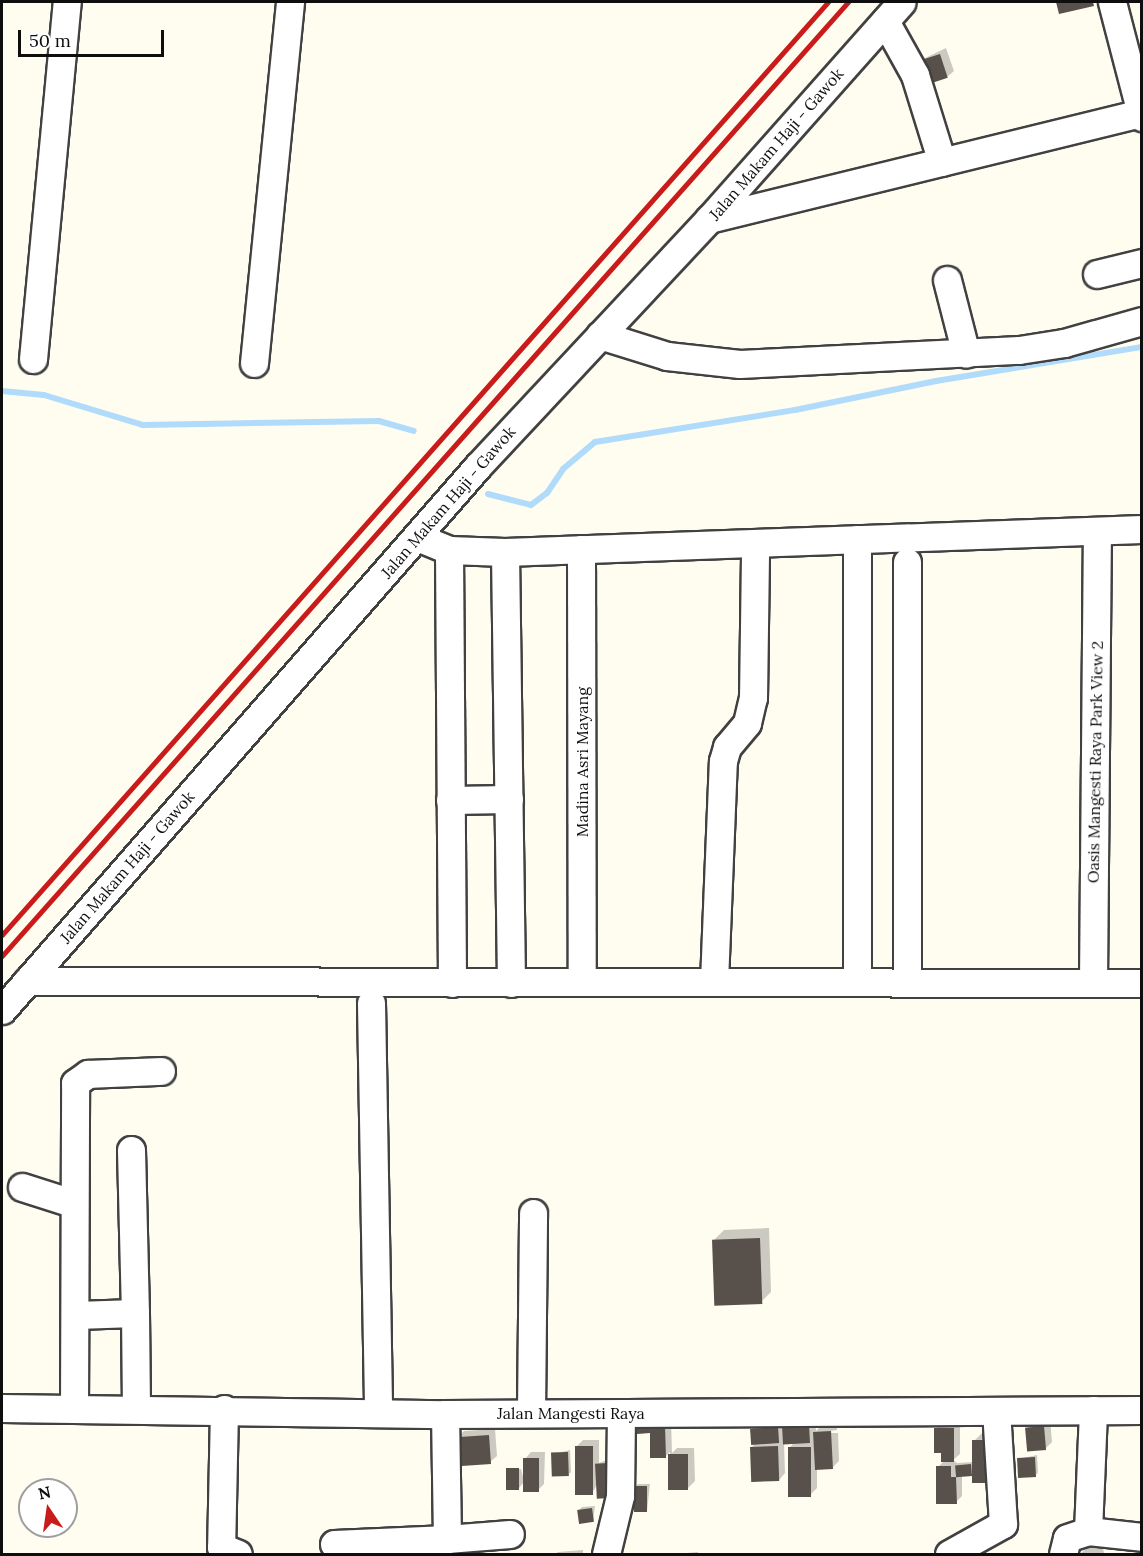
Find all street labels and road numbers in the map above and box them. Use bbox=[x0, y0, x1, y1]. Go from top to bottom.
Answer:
street label: Jalan Makam Haji - Gawok bbox=[705, 64, 847, 224]
street label: Jalan Makam Haji - Gawok bbox=[377, 422, 519, 582]
street label: Oasis Mangesti Raya Park View 2 bbox=[1083, 641, 1107, 883]
street label: Madina Asri Mayang bbox=[572, 687, 592, 837]
street label: Jalan Makam Haji - Gawok bbox=[56, 787, 198, 947]
street label: Jalan Mangesti Raya bbox=[497, 1403, 645, 1423]

